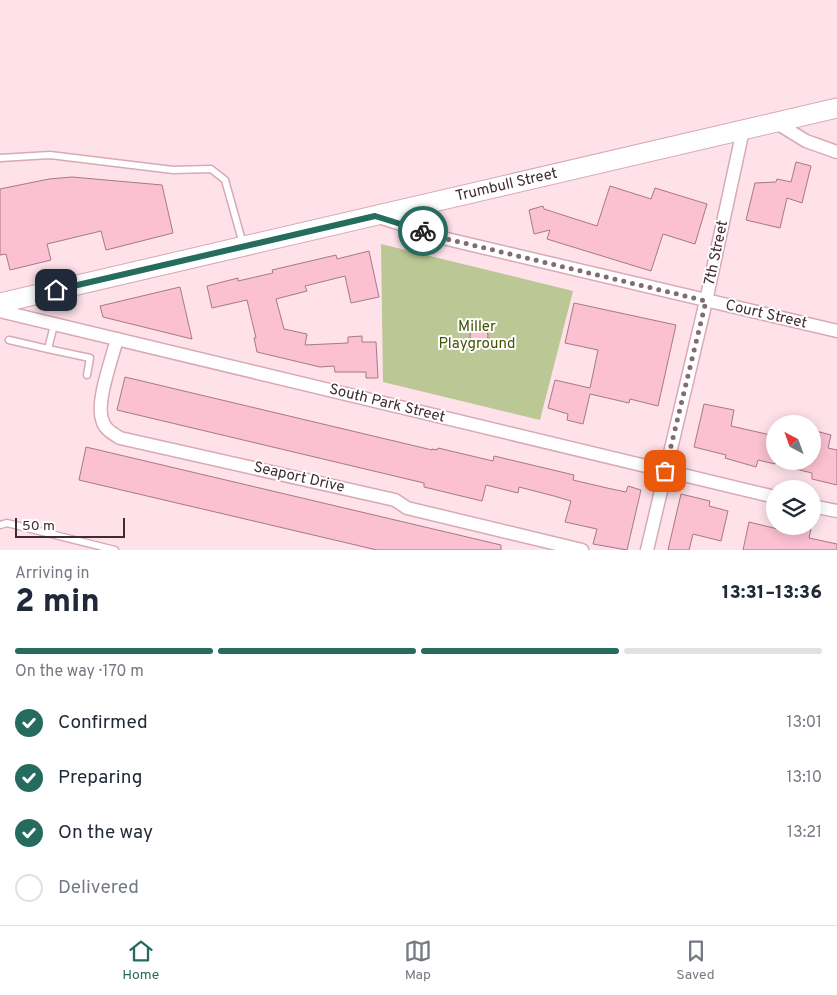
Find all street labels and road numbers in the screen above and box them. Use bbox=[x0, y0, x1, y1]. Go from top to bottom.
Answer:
street label: Trumbull Street bbox=[454, 164, 559, 206]
street label: 7th Street bbox=[701, 219, 733, 287]
street label: Court Street bbox=[723, 296, 809, 334]
street label: South Park Street bbox=[327, 380, 447, 428]
street label: Seaport Drive bbox=[252, 458, 346, 498]

